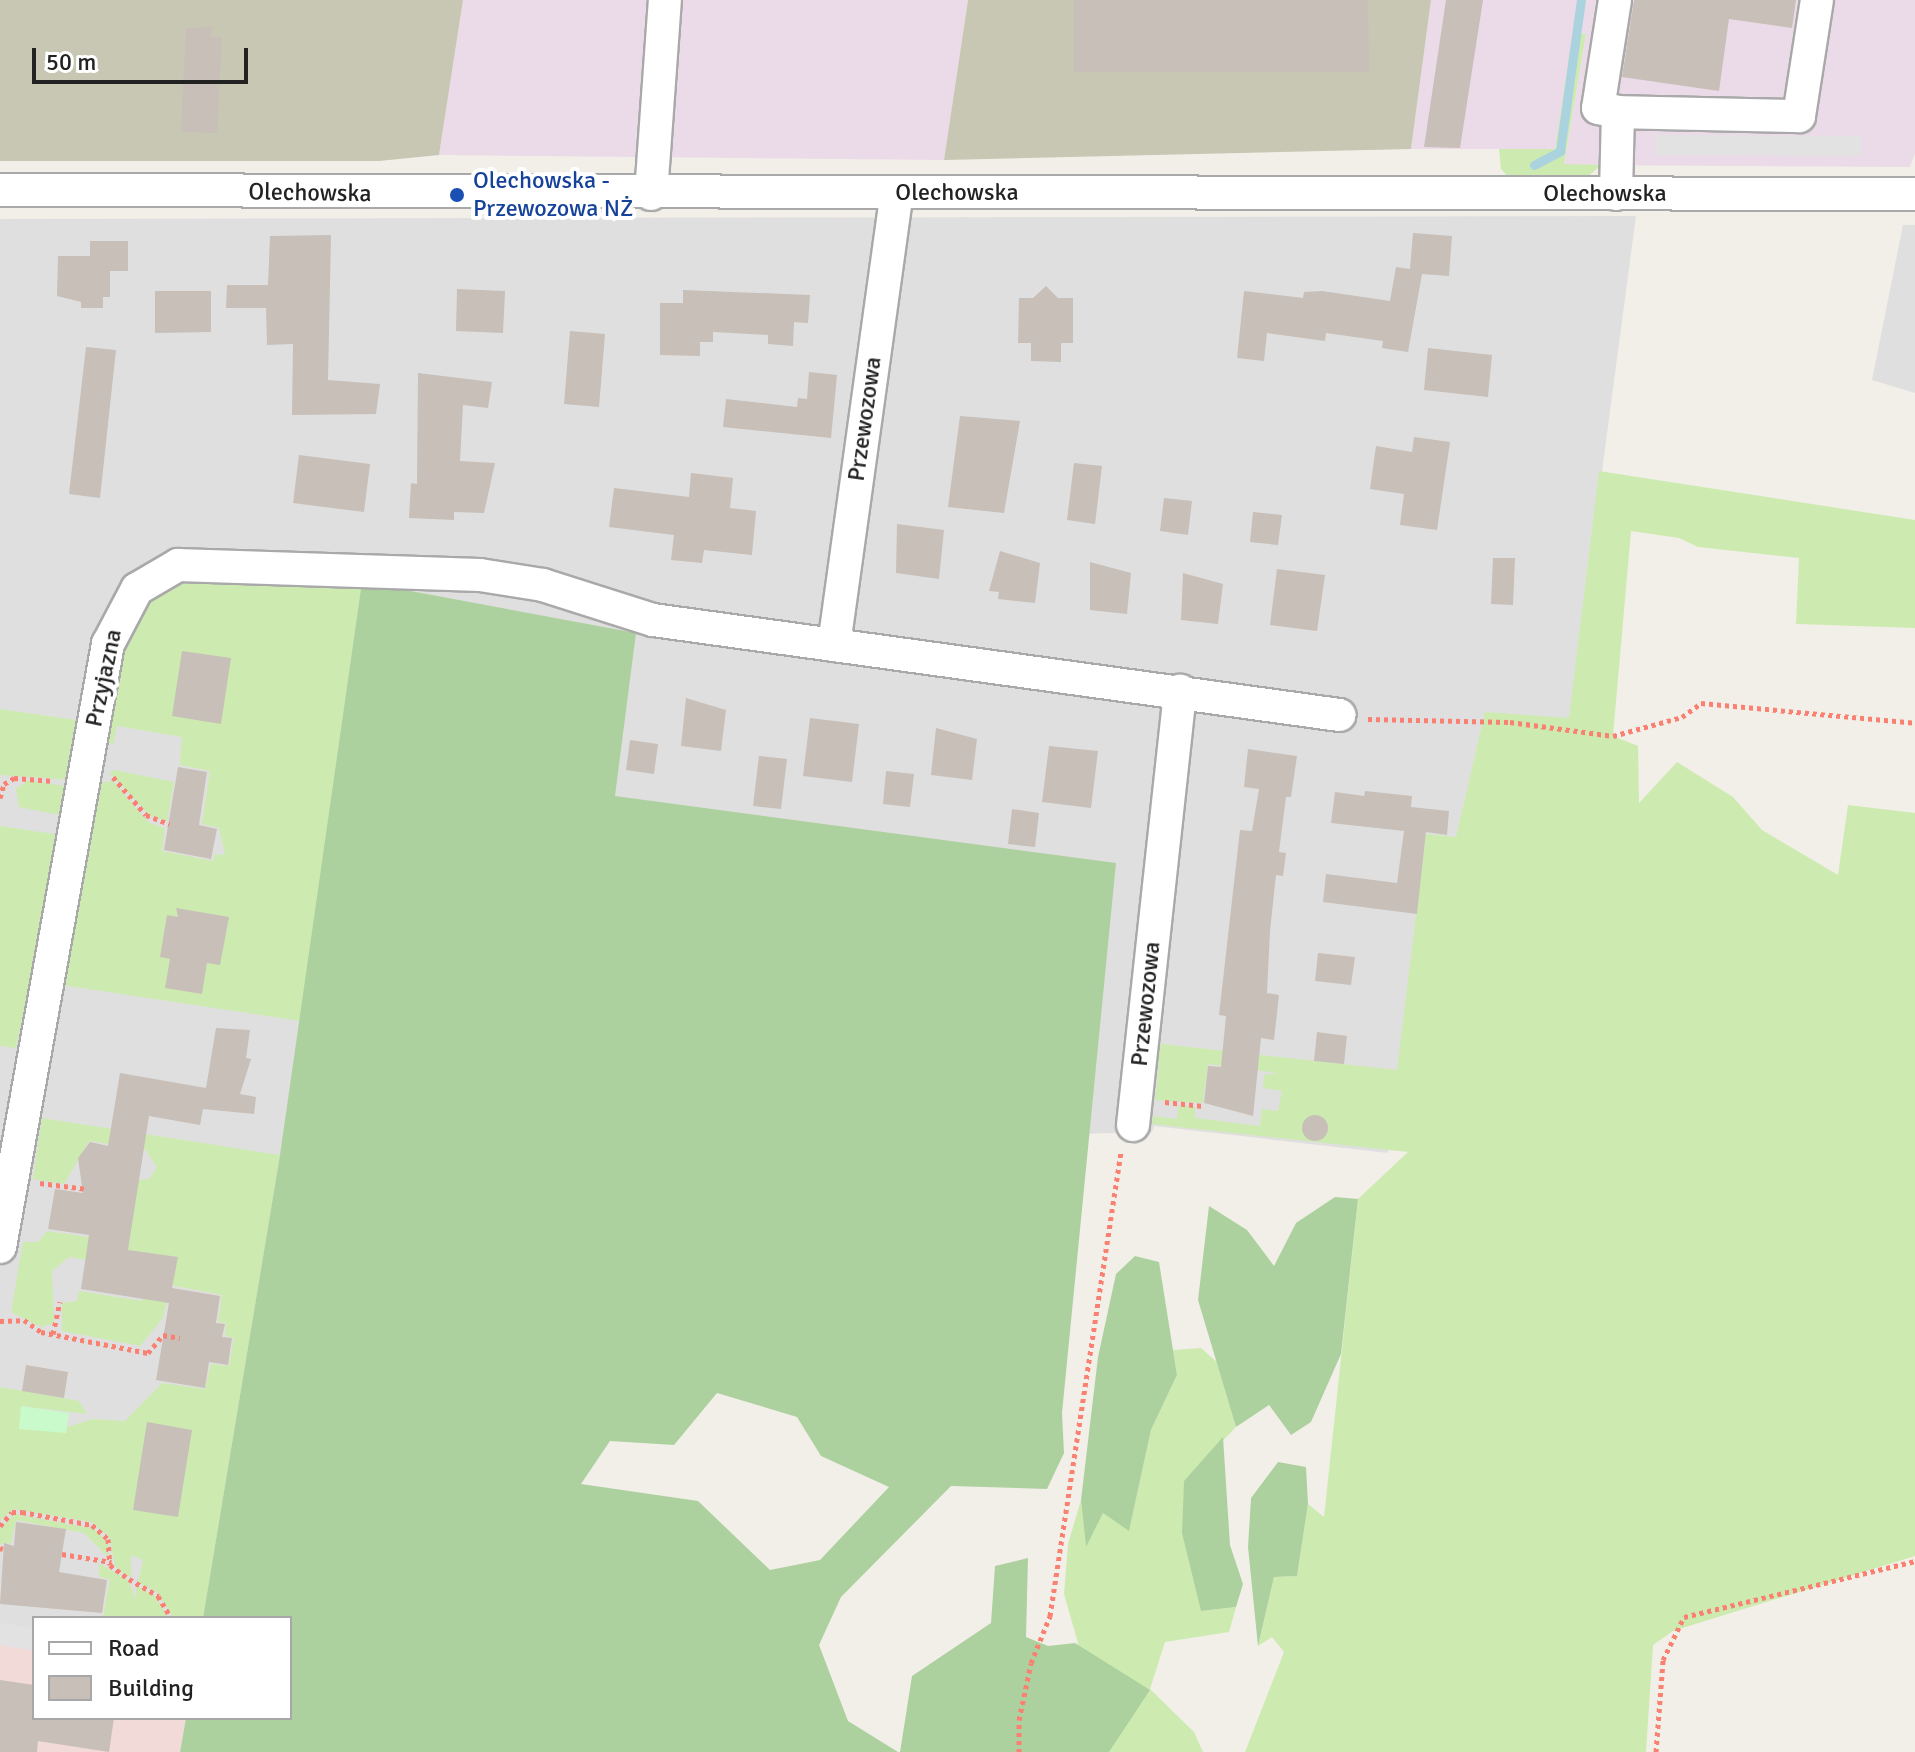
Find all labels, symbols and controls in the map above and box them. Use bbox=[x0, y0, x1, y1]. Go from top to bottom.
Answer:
scale bar bbox=[36, 32, 252, 82]
text: 50 m bbox=[46, 47, 96, 77]
place label: Olechowska - Przewozowa NŻ bbox=[473, 167, 633, 223]
street label: Olechowska bbox=[248, 178, 372, 208]
street label: Olechowska bbox=[895, 179, 1019, 207]
street label: Olechowska bbox=[1543, 180, 1667, 208]
marker: Olechowska - Przewozowa NŻ bbox=[448, 186, 466, 204]
street label: Przewozowa bbox=[842, 355, 888, 483]
street label: Przyjazna bbox=[80, 626, 128, 730]
street label: Przewozowa bbox=[1125, 940, 1167, 1068]
legend bbox=[32, 1616, 292, 1720]
text: Road bbox=[108, 1633, 159, 1663]
text: Building bbox=[108, 1673, 194, 1703]

